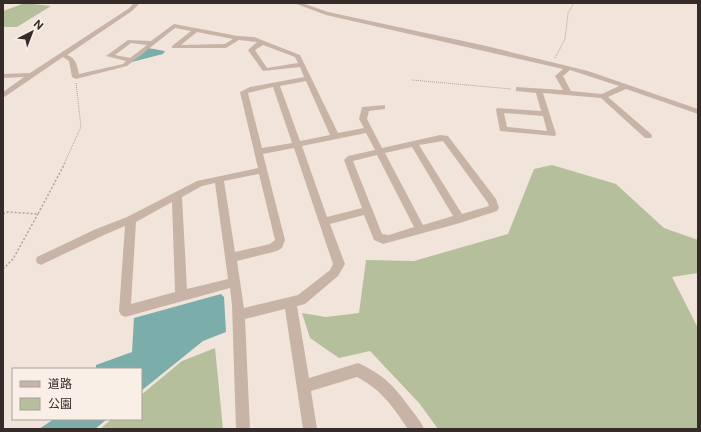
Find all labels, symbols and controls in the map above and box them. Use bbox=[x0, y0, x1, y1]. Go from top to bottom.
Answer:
north arrow bbox=[12, 12, 52, 52]
text: N bbox=[31, 17, 46, 32]
legend bbox=[12, 368, 142, 420]
text: 道路 bbox=[48, 377, 72, 391]
text: 公園 bbox=[48, 397, 72, 411]

